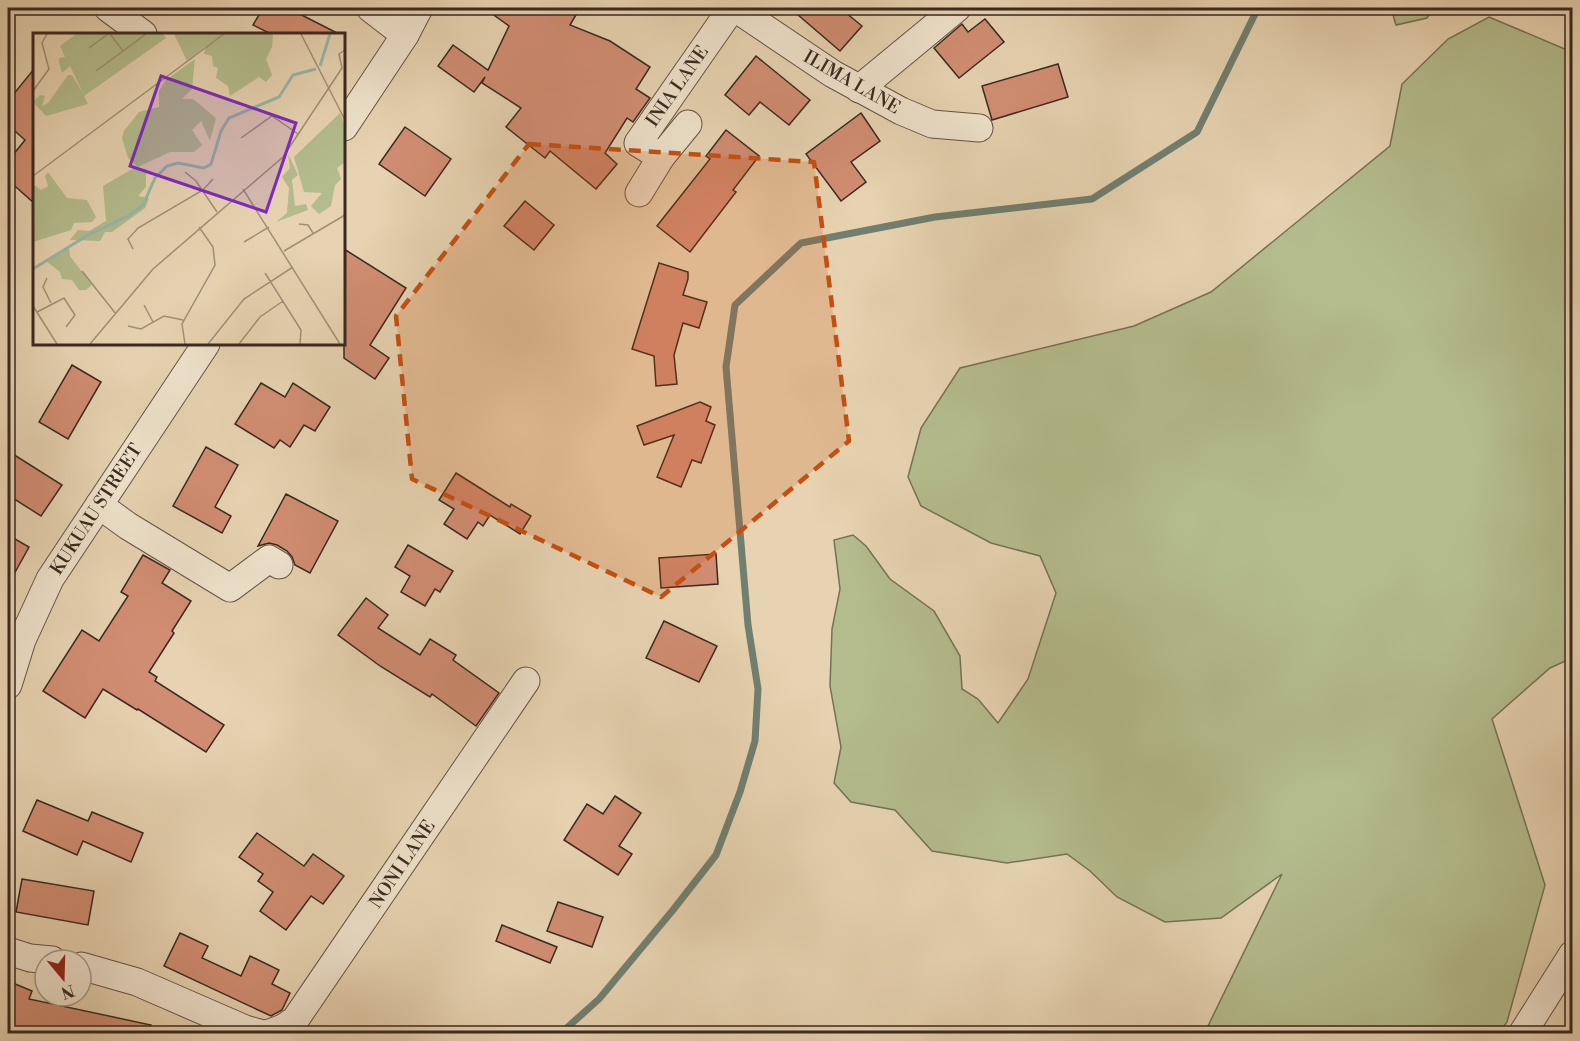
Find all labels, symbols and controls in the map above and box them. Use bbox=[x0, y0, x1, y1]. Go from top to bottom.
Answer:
inset map bbox=[33, 33, 345, 345]
street label: INIA LANE bbox=[641, 41, 714, 131]
street label: ILIMA LANE bbox=[799, 45, 904, 119]
street label: KUKUAU STREET bbox=[45, 439, 148, 579]
street label: NONI LANE bbox=[364, 816, 440, 913]
north arrow bbox=[33, 948, 93, 1008]
text: N bbox=[58, 980, 77, 1003]

